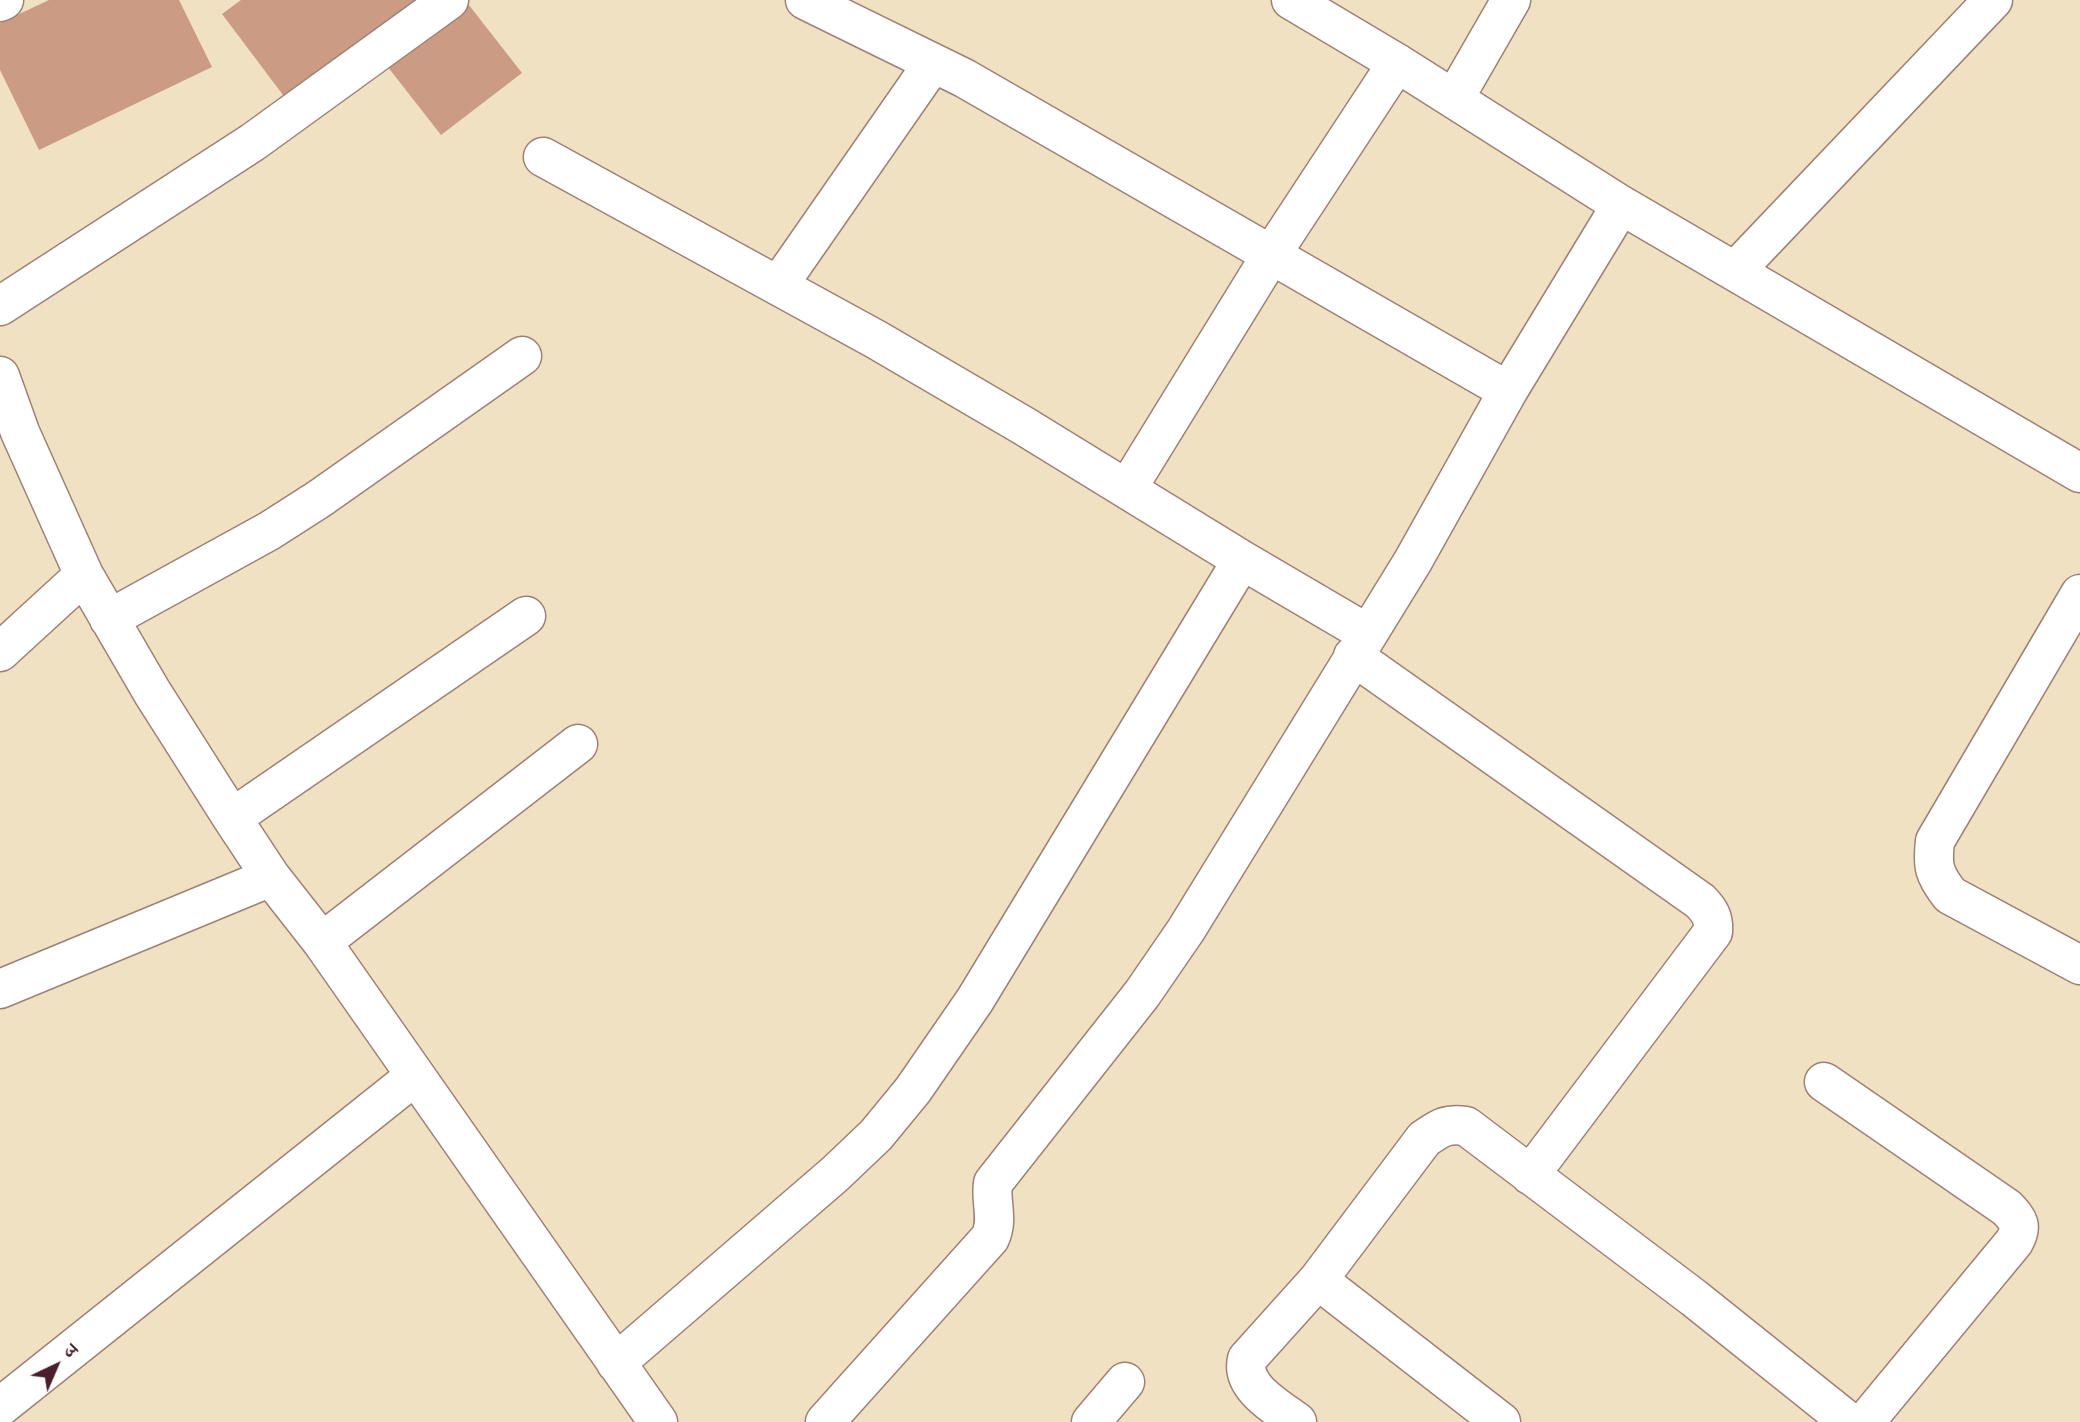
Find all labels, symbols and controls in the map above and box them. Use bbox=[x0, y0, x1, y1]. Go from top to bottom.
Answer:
north arrow bbox=[21, 1331, 91, 1401]
text: उ bbox=[58, 1338, 83, 1364]

